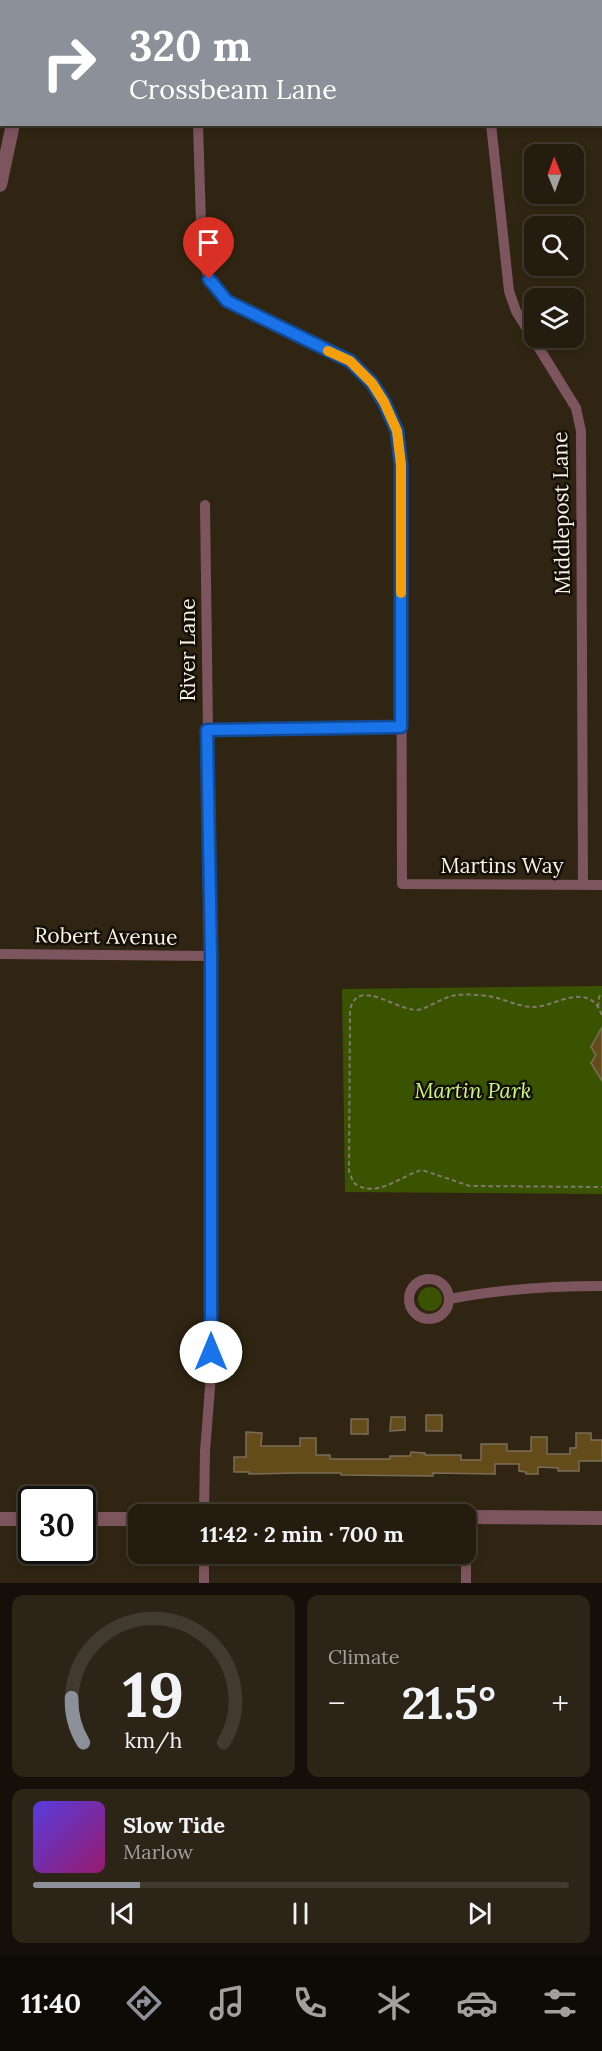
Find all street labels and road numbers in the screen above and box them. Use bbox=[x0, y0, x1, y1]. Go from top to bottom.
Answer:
street label: Middlepost Lane bbox=[546, 431, 576, 595]
street label: River Lane bbox=[174, 598, 201, 702]
street label: Martins Way bbox=[440, 852, 564, 879]
street label: Robert Avenue bbox=[34, 921, 178, 951]

